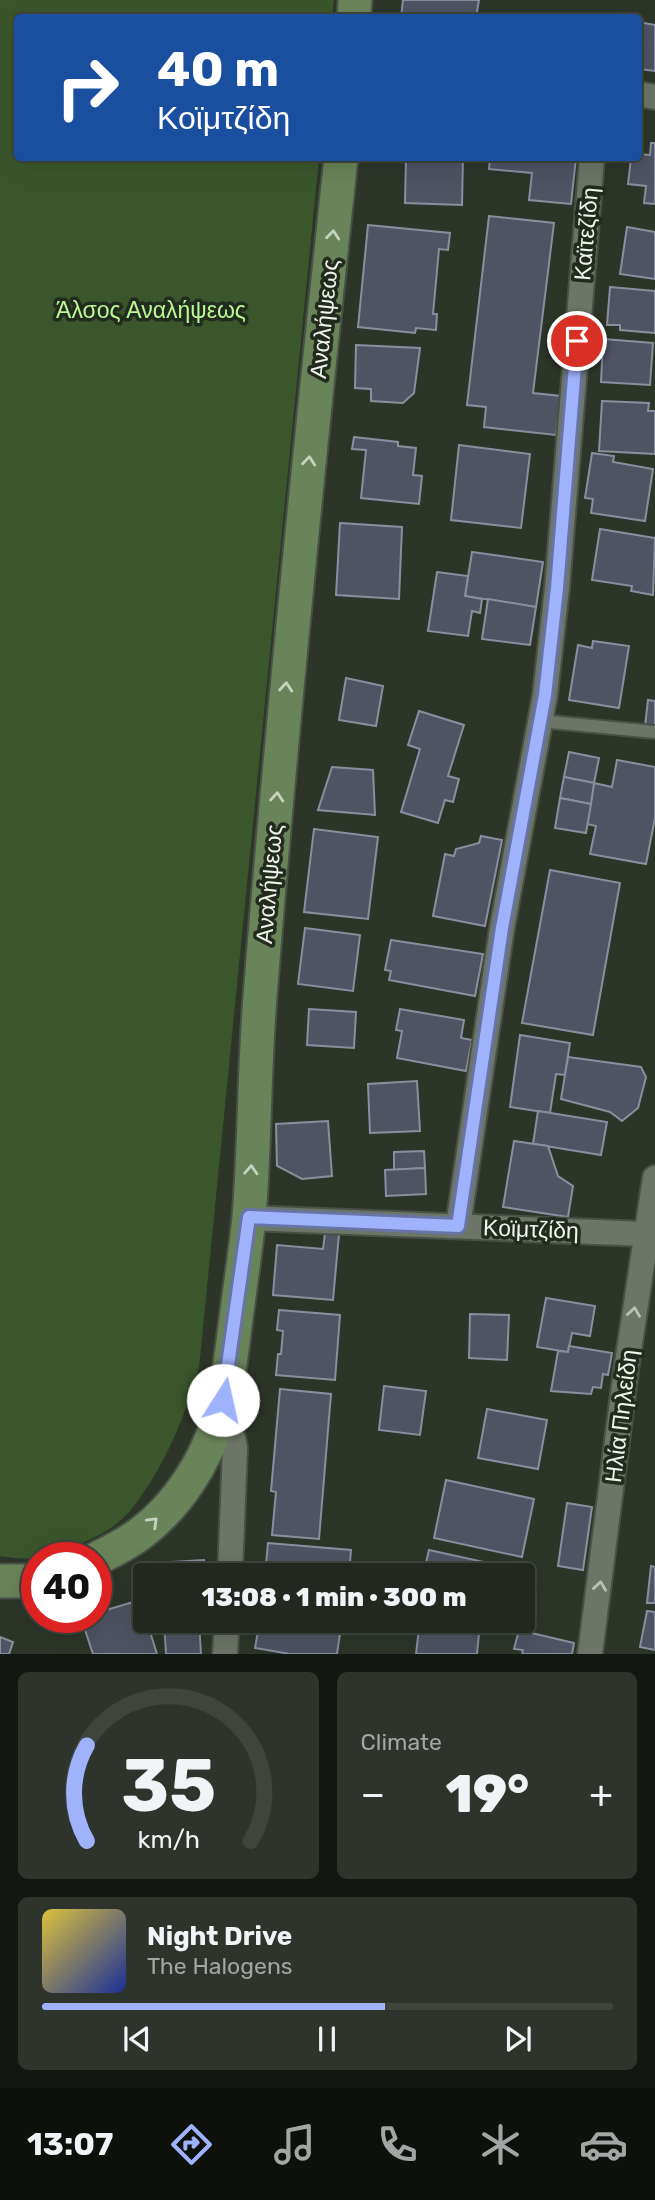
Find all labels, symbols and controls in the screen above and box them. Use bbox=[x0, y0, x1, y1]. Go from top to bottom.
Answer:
text: 40 m bbox=[157, 40, 279, 98]
icon: right bbox=[42, 42, 133, 133]
text: Κοϊμτζίδη bbox=[157, 99, 290, 137]
street label: Καϊτεζίδη bbox=[568, 186, 604, 282]
one-way arrow bbox=[325, 229, 340, 240]
street label: Αναλήψεως bbox=[304, 258, 344, 380]
park label: Άλσος Αναλήψεως bbox=[56, 296, 246, 324]
pin bbox=[547, 311, 607, 371]
icon: arrive bbox=[558, 322, 596, 360]
one-way arrow bbox=[301, 455, 316, 466]
one-way arrow bbox=[278, 682, 293, 693]
one-way arrow bbox=[269, 791, 284, 802]
street label: Αναλήψεως bbox=[250, 823, 288, 945]
one-way arrow bbox=[243, 1164, 258, 1175]
street label: Κοϊμτζίδη bbox=[483, 1213, 579, 1245]
one-way arrow bbox=[627, 1306, 642, 1318]
street label: Ηλία Πηλείδη bbox=[599, 1348, 643, 1484]
position arrow bbox=[186, 1363, 260, 1437]
one-way arrow bbox=[145, 1517, 158, 1530]
speed limit sign: 40 bbox=[21, 1542, 112, 1633]
one-way arrow bbox=[592, 1581, 607, 1592]
text: 13:08 · 1 min · 300 m bbox=[201, 1582, 467, 1613]
text: Climate bbox=[361, 1728, 442, 1756]
text: 35 bbox=[121, 1744, 216, 1830]
text: 19° bbox=[445, 1763, 529, 1825]
text: − bbox=[361, 1771, 385, 1817]
text: + bbox=[589, 1771, 613, 1817]
text: km/h bbox=[137, 1825, 199, 1854]
text: Night Drive bbox=[147, 1921, 292, 1952]
text: The Halogens bbox=[147, 1952, 293, 1980]
icon: previous bbox=[118, 2020, 156, 2058]
icon: pause bbox=[308, 2020, 346, 2058]
icon: next bbox=[499, 2020, 537, 2058]
icon: directions bbox=[167, 2120, 216, 2169]
icon: music bbox=[270, 2120, 319, 2169]
icon: phone bbox=[373, 2120, 422, 2169]
icon: climate bbox=[476, 2120, 525, 2169]
icon: car bbox=[579, 2120, 628, 2169]
text: 13:07 bbox=[27, 2125, 113, 2163]

